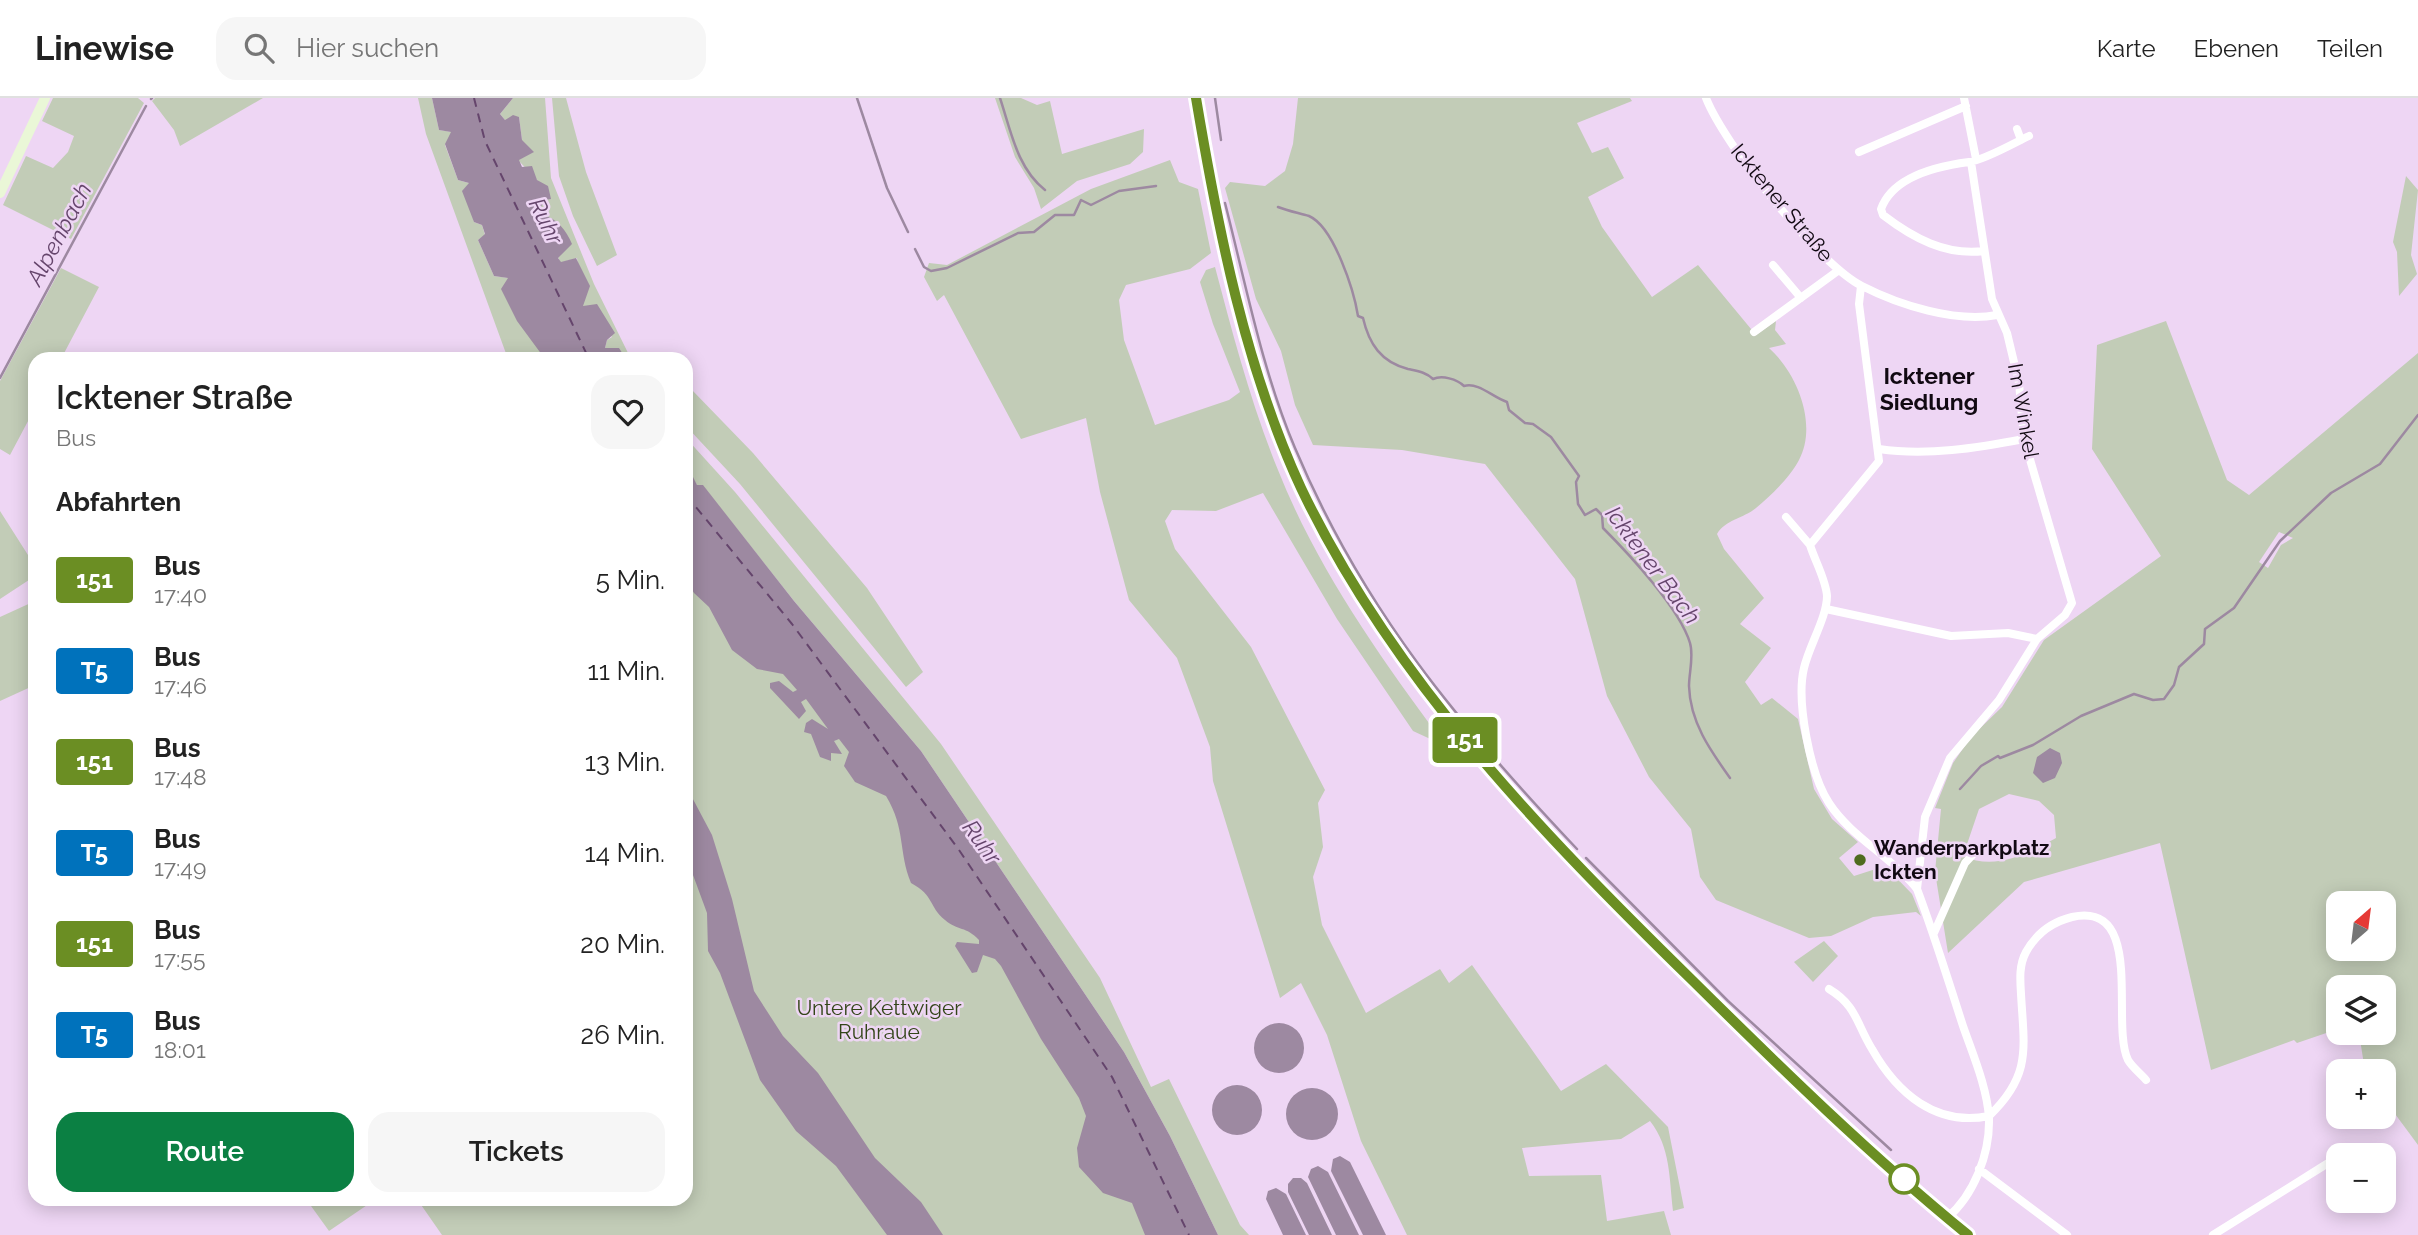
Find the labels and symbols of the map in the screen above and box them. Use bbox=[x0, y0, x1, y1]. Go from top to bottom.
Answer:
street label: Icktener Straße bbox=[1726, 139, 1839, 267]
water label: Alpenbach bbox=[19, 178, 97, 291]
water label: Ruhr bbox=[524, 193, 570, 249]
street label: Im Winkel bbox=[2003, 361, 2044, 461]
district label: Icktener Siedlung bbox=[1880, 362, 1978, 415]
water label: Icktener Bach bbox=[1600, 500, 1707, 629]
line badge: 151 bbox=[1425, 717, 1505, 763]
water label: Ruhr bbox=[957, 814, 1008, 870]
place label: Wanderparkplatz Ickten bbox=[1874, 835, 2049, 884]
marker: Wanderparkplatz Ickten bbox=[1852, 852, 1868, 868]
north arrow bbox=[2326, 891, 2396, 961]
park label: Untere Kettwiger Ruhraue bbox=[796, 995, 962, 1044]
unlabelled marker bbox=[1889, 1164, 1919, 1194]

